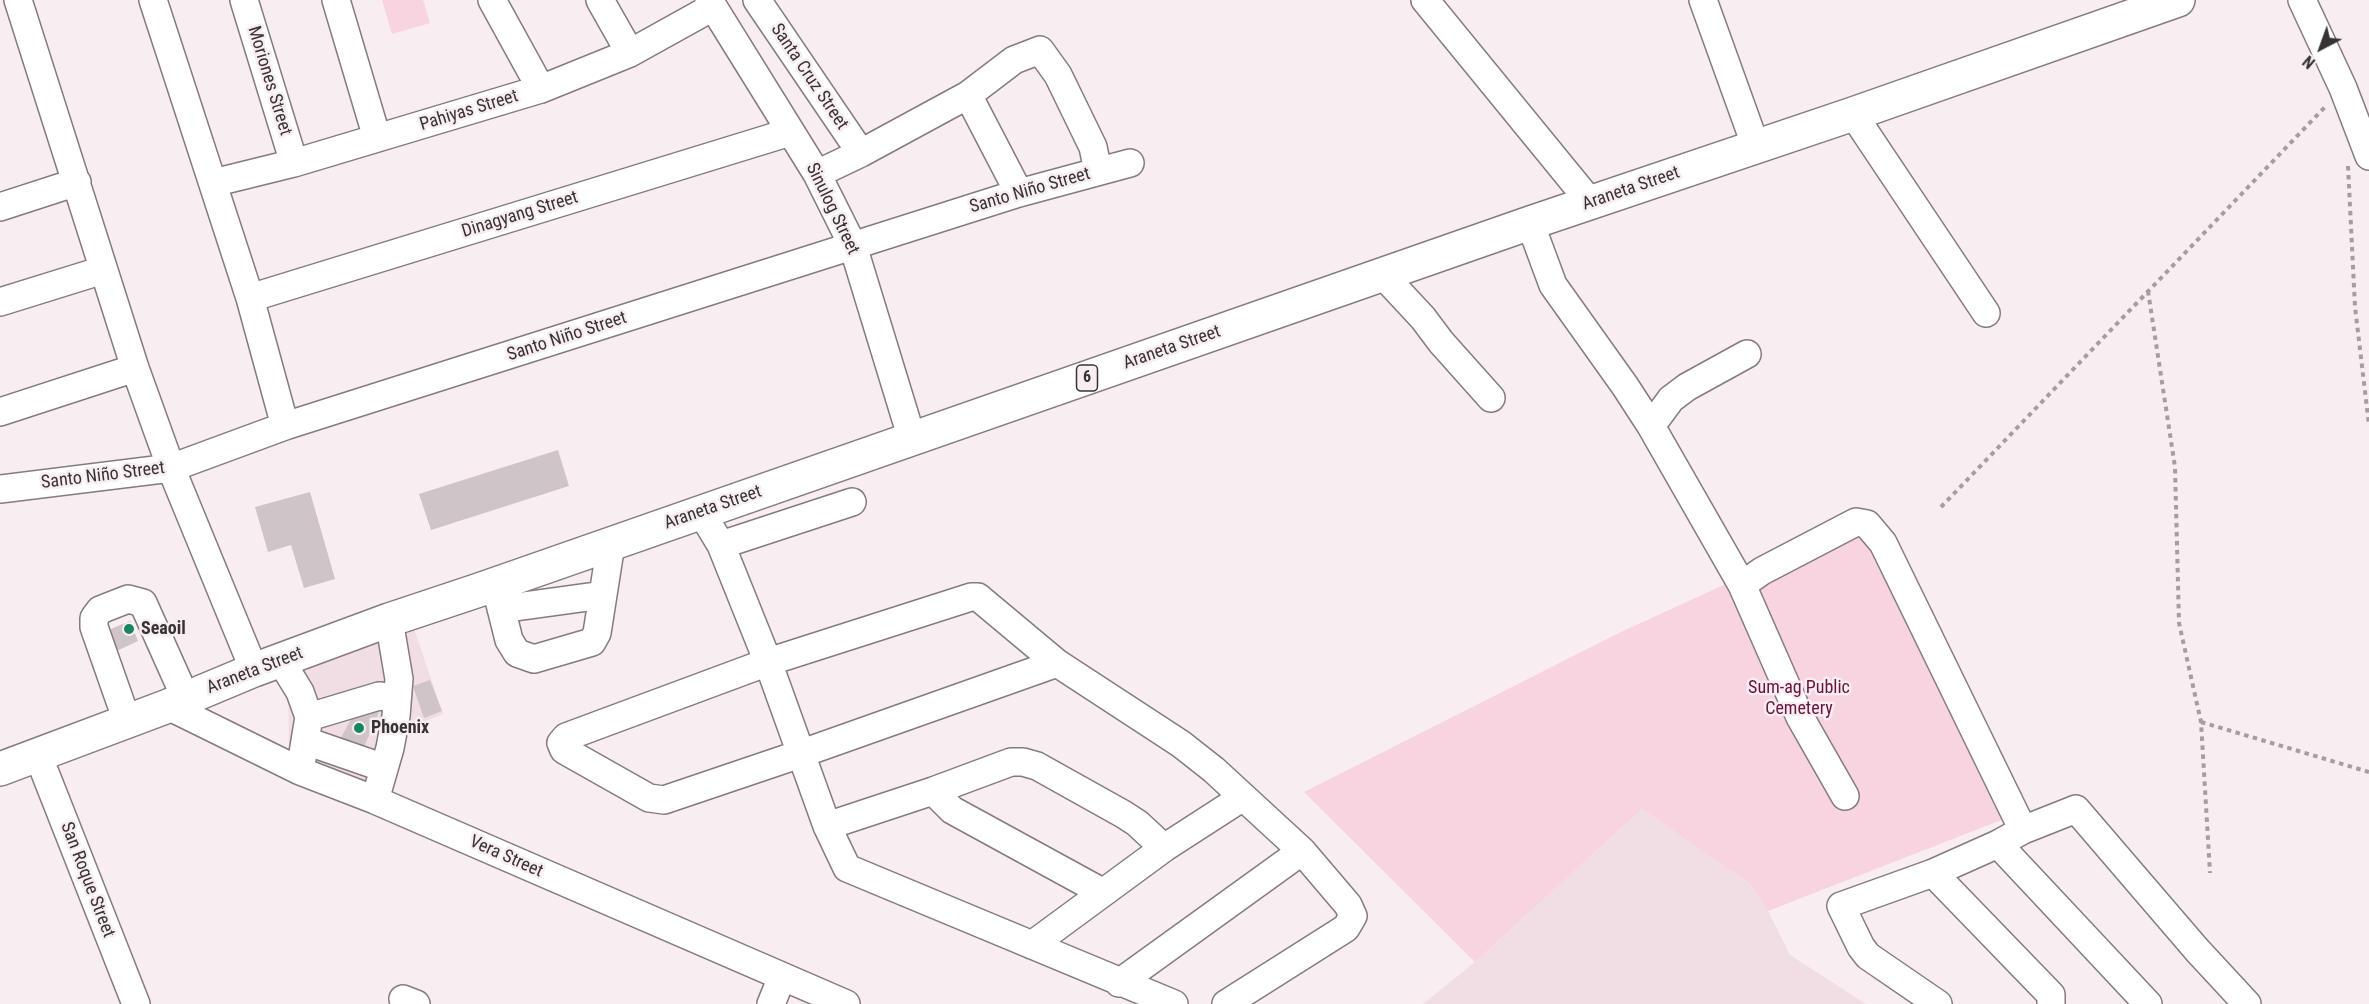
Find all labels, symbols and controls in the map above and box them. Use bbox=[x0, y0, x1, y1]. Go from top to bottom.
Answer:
north arrow bbox=[2291, 18, 2351, 78]
street label: Santa Cruz Street bbox=[766, 20, 852, 134]
street label: Moriones Street bbox=[242, 24, 296, 138]
text: N bbox=[2299, 52, 2319, 72]
street label: Pahiyas Street bbox=[417, 86, 521, 136]
street label: Sinulog Street bbox=[801, 160, 863, 258]
street label: Araneta Street bbox=[1579, 162, 1683, 216]
street label: Santo Niño Street bbox=[967, 163, 1093, 219]
street label: Dinagyang Street bbox=[459, 187, 581, 243]
street label: Santo Niño Street bbox=[505, 308, 629, 366]
street label: Araneta Street bbox=[1120, 321, 1224, 375]
road number: 6 bbox=[1076, 365, 1098, 391]
street label: Santo Niño Street bbox=[40, 458, 166, 494]
street label: Araneta Street bbox=[661, 481, 765, 535]
place label: Seaoil bbox=[141, 618, 186, 640]
marker: Seaoil bbox=[122, 622, 136, 636]
street label: Araneta Street bbox=[204, 643, 306, 699]
park label: Sum-ag Public Cemetery bbox=[1748, 677, 1850, 720]
place label: Phoenix bbox=[371, 717, 429, 739]
marker: Phoenix bbox=[352, 721, 366, 735]
street label: San Roque Street bbox=[55, 819, 119, 941]
street label: Vera Street bbox=[466, 831, 546, 883]

